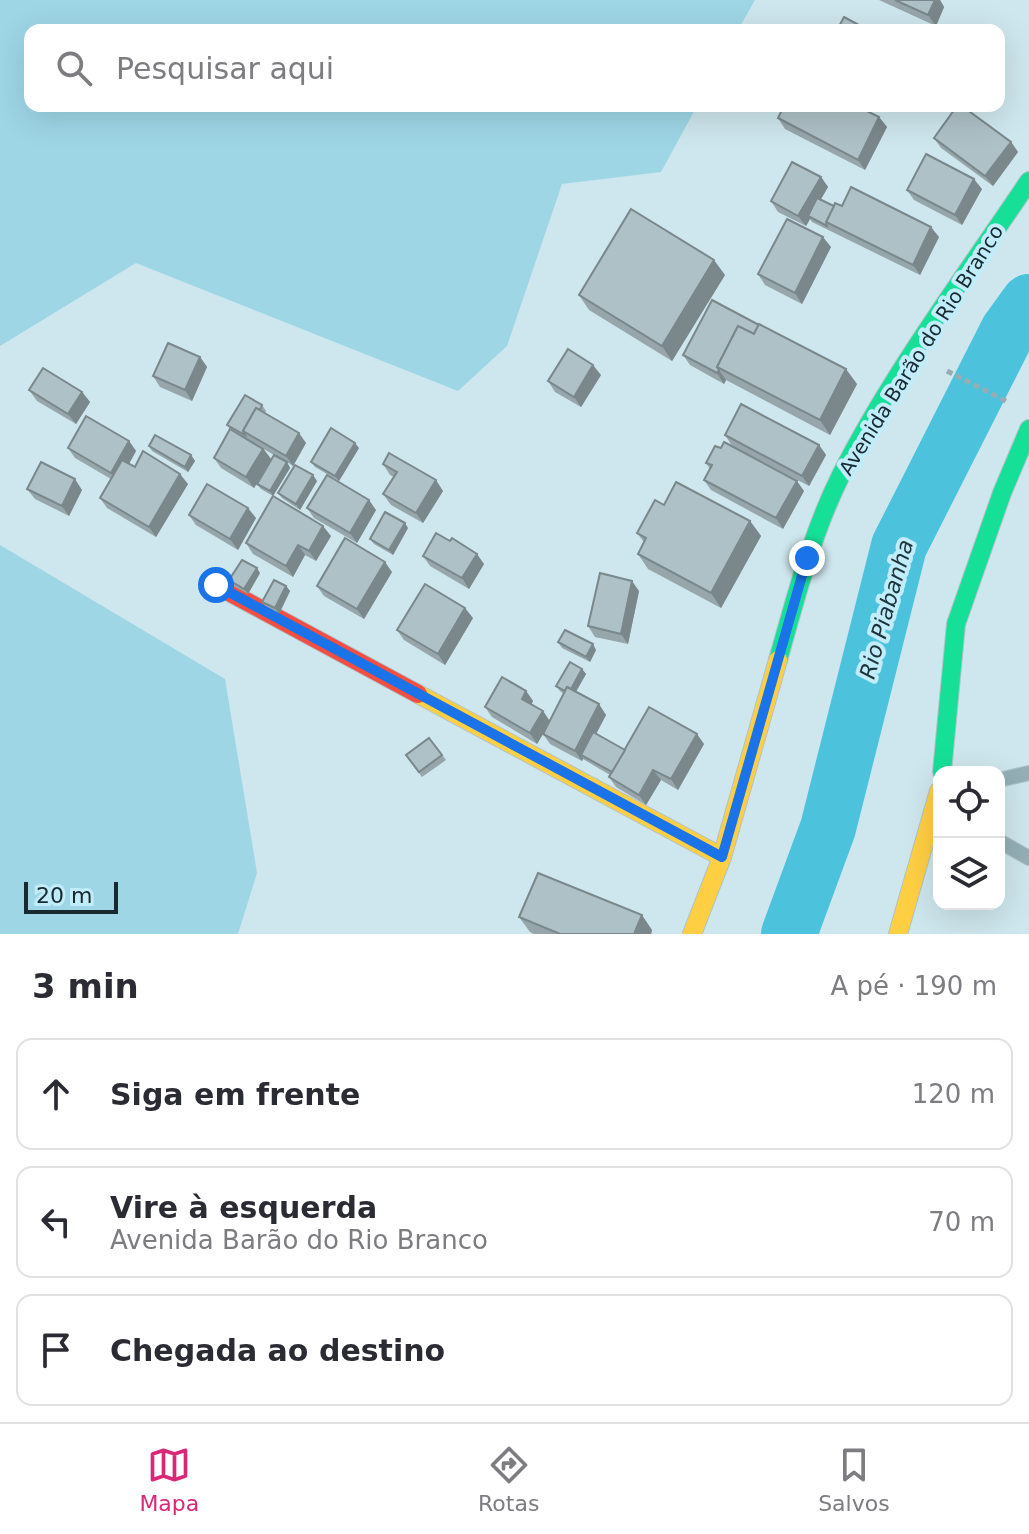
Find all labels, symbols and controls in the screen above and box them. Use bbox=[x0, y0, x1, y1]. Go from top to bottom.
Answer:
search box bbox=[24, 24, 1005, 112]
icon: search bbox=[52, 46, 96, 90]
text: Pesquisar aqui bbox=[116, 51, 334, 86]
street label: Avenida Barão do Rio Branco bbox=[834, 220, 1008, 480]
water label: Rio Piabanha bbox=[855, 537, 918, 682]
route end bbox=[789, 540, 825, 576]
route start bbox=[198, 567, 234, 603]
map controls bbox=[933, 766, 1005, 910]
button: locate bbox=[933, 766, 1005, 838]
button: layers bbox=[933, 838, 1005, 910]
scale bar bbox=[24, 878, 118, 914]
text: 20 m bbox=[36, 883, 92, 908]
text: 3 min bbox=[32, 966, 139, 1006]
text: A pé · 190 m bbox=[830, 971, 997, 1001]
icon: ahead bbox=[34, 1072, 78, 1116]
text: Siga em frente bbox=[110, 1077, 360, 1112]
text: 120 m bbox=[912, 1079, 995, 1109]
text: Vire à esquerda bbox=[110, 1190, 377, 1225]
icon: left bbox=[34, 1200, 78, 1244]
text: 70 m bbox=[928, 1207, 995, 1237]
text: Avenida Barão do Rio Branco bbox=[110, 1225, 488, 1255]
icon: arrive bbox=[34, 1328, 78, 1372]
text: Chegada ao destino bbox=[110, 1333, 445, 1368]
tab: Mapa bbox=[139, 1443, 199, 1516]
tab: Rotas bbox=[478, 1443, 539, 1516]
tab: Salvos bbox=[818, 1443, 890, 1516]

